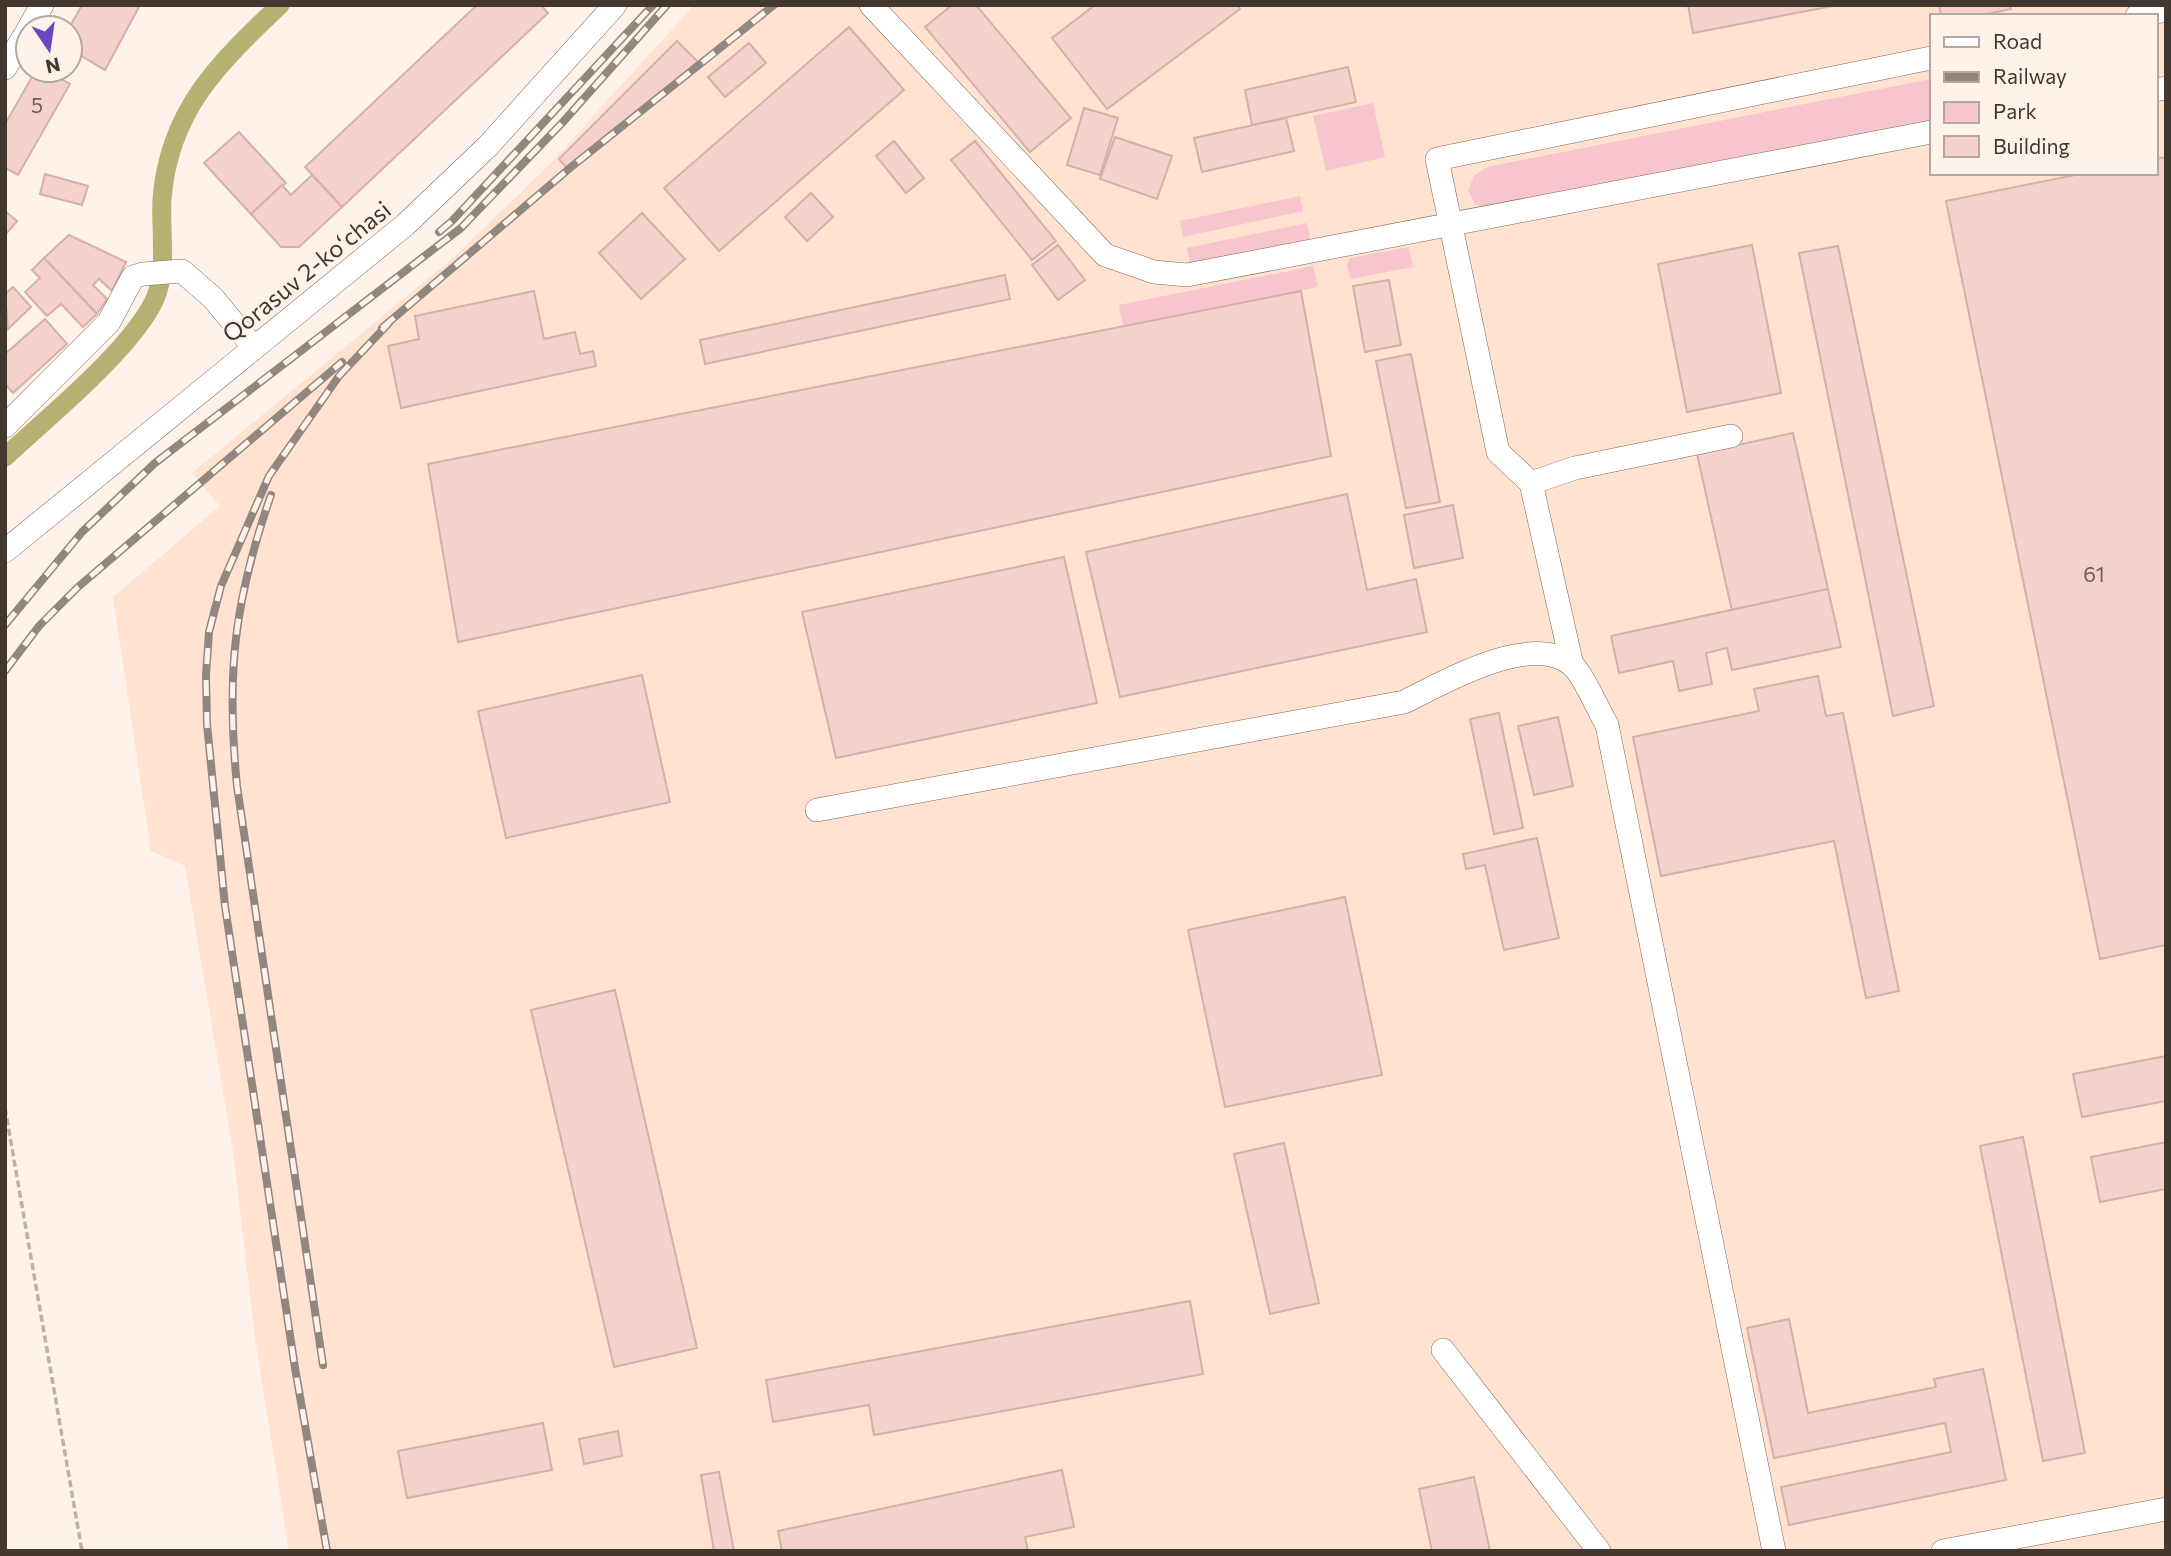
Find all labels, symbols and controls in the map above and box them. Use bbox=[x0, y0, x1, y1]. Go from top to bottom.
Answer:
north arrow bbox=[14, 14, 84, 84]
legend bbox=[1930, 14, 2157, 175]
text: Road bbox=[1993, 28, 2042, 53]
text: N bbox=[43, 53, 62, 79]
text: Railway bbox=[1993, 63, 2067, 88]
house number: 5 bbox=[31, 92, 43, 117]
text: Park bbox=[1993, 98, 2037, 123]
text: Building bbox=[1993, 133, 2070, 158]
street label: Qorasuv 2-koʻchasi bbox=[216, 194, 396, 348]
house number: 61 bbox=[2083, 561, 2105, 586]

